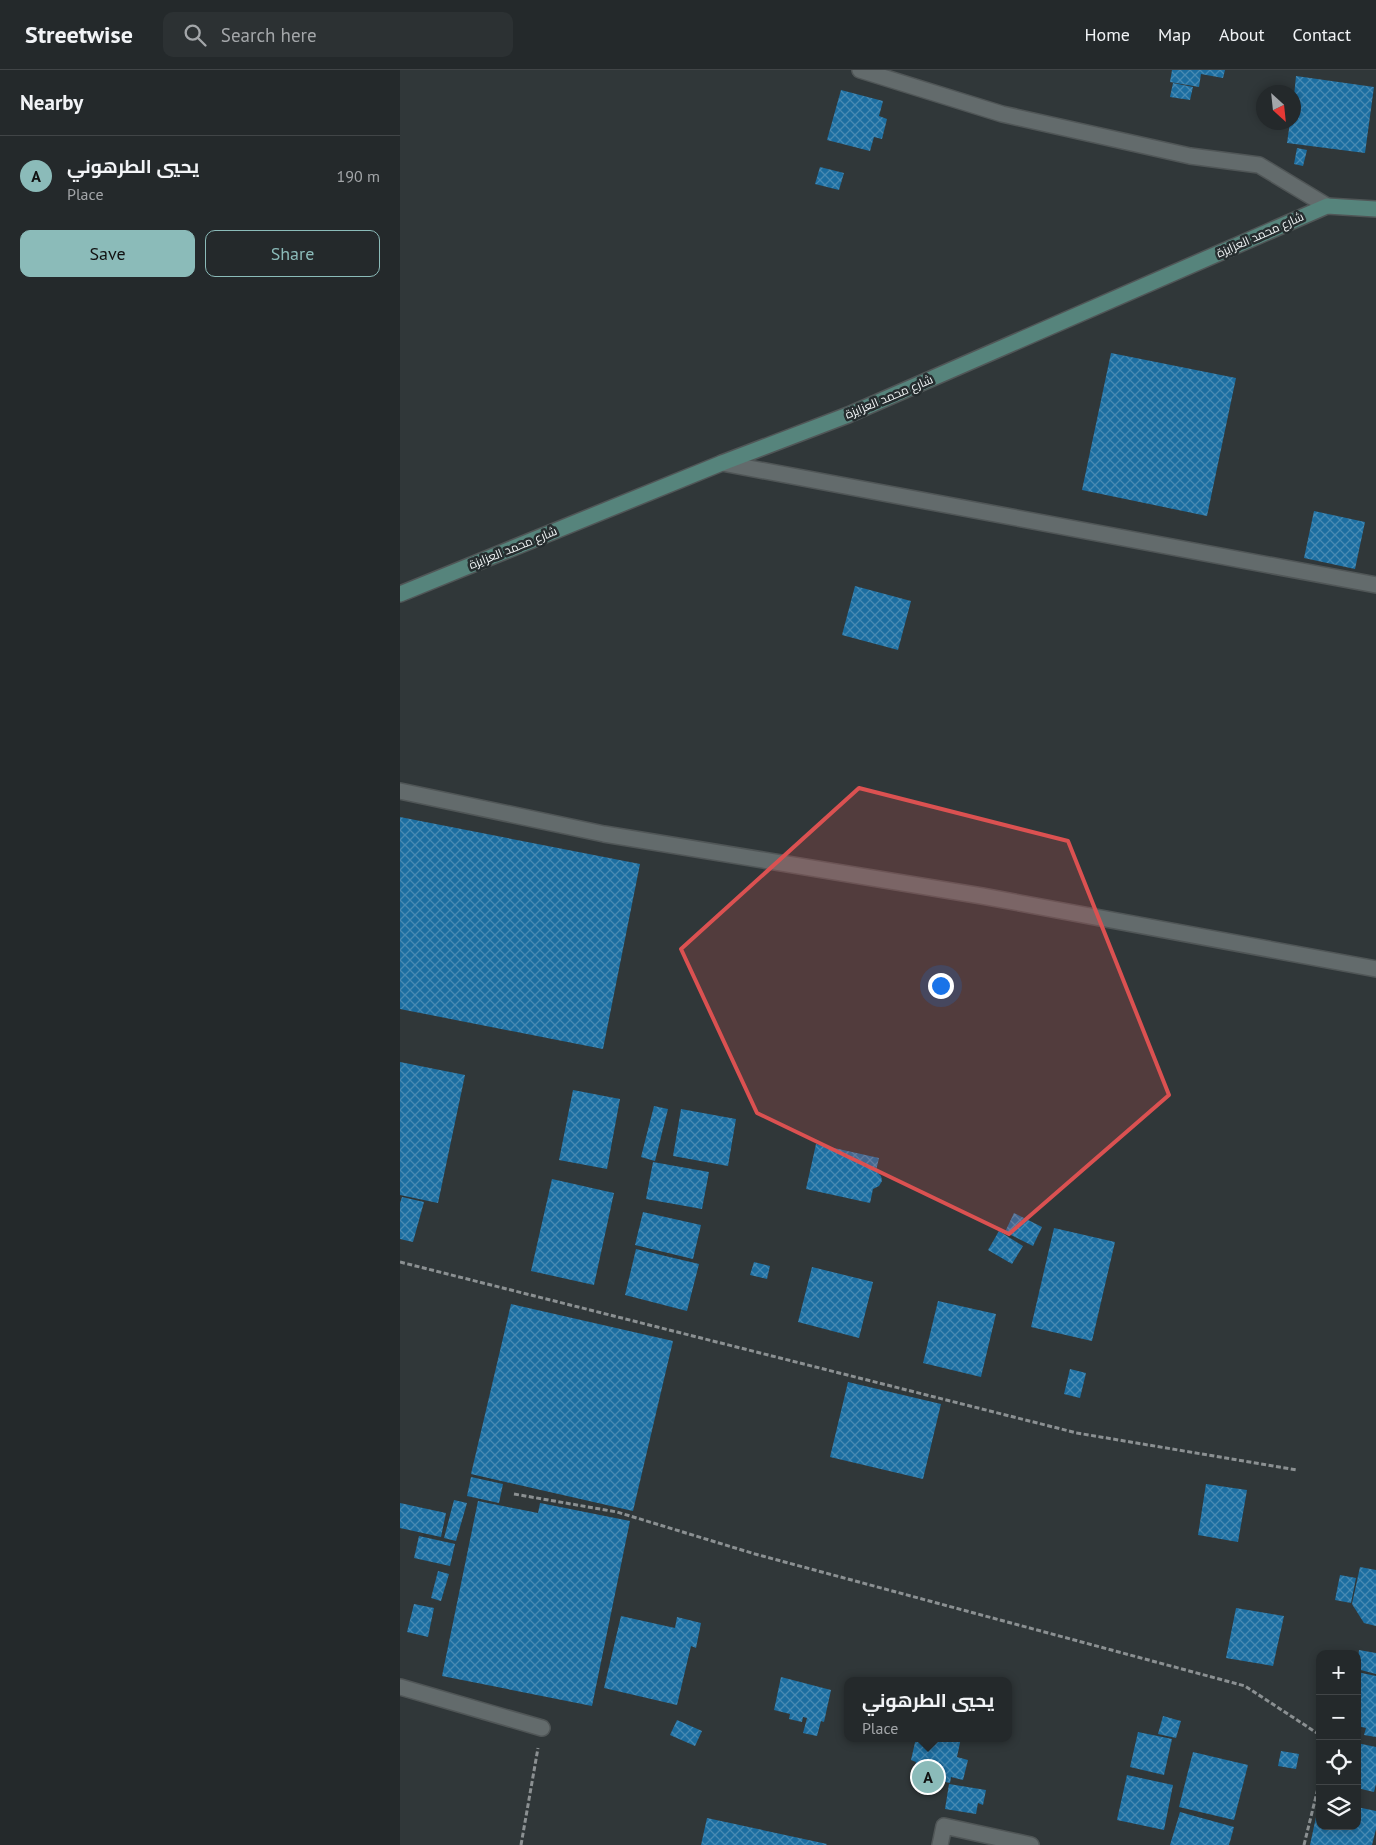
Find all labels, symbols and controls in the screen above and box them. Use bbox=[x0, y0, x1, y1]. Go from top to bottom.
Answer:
search box bbox=[163, 12, 513, 57]
text: Streetwise bbox=[25, 19, 133, 50]
icon: search bbox=[181, 21, 209, 49]
text: Search here bbox=[221, 23, 317, 47]
text: Home bbox=[1084, 23, 1130, 46]
text: Map bbox=[1158, 23, 1191, 46]
text: About bbox=[1219, 23, 1265, 46]
text: Contact bbox=[1293, 23, 1351, 46]
north arrow bbox=[1256, 85, 1301, 130]
text: Nearby bbox=[20, 89, 83, 116]
text: يحيي الطرهوني bbox=[67, 154, 199, 178]
text: A bbox=[31, 166, 41, 186]
text: 190 m bbox=[337, 166, 380, 186]
text: Place bbox=[67, 184, 104, 204]
street label: شارع محمد العزايزة bbox=[1214, 209, 1306, 261]
button: Save bbox=[20, 230, 195, 277]
button: Share bbox=[205, 230, 380, 277]
street label: شارع محمد العزايزة bbox=[843, 371, 935, 423]
street label: شارع محمد العزايزة bbox=[466, 523, 560, 573]
your location bbox=[928, 973, 954, 999]
map controls bbox=[1316, 1650, 1361, 1830]
button: + bbox=[1316, 1650, 1361, 1695]
popup bbox=[844, 1677, 1012, 1742]
text: يحيي الطرهوني bbox=[862, 1688, 994, 1712]
button: − bbox=[1316, 1695, 1361, 1740]
text: Place bbox=[862, 1718, 898, 1738]
button: locate bbox=[1316, 1740, 1361, 1785]
pin: A bbox=[912, 1758, 944, 1796]
button: layers bbox=[1316, 1785, 1361, 1830]

